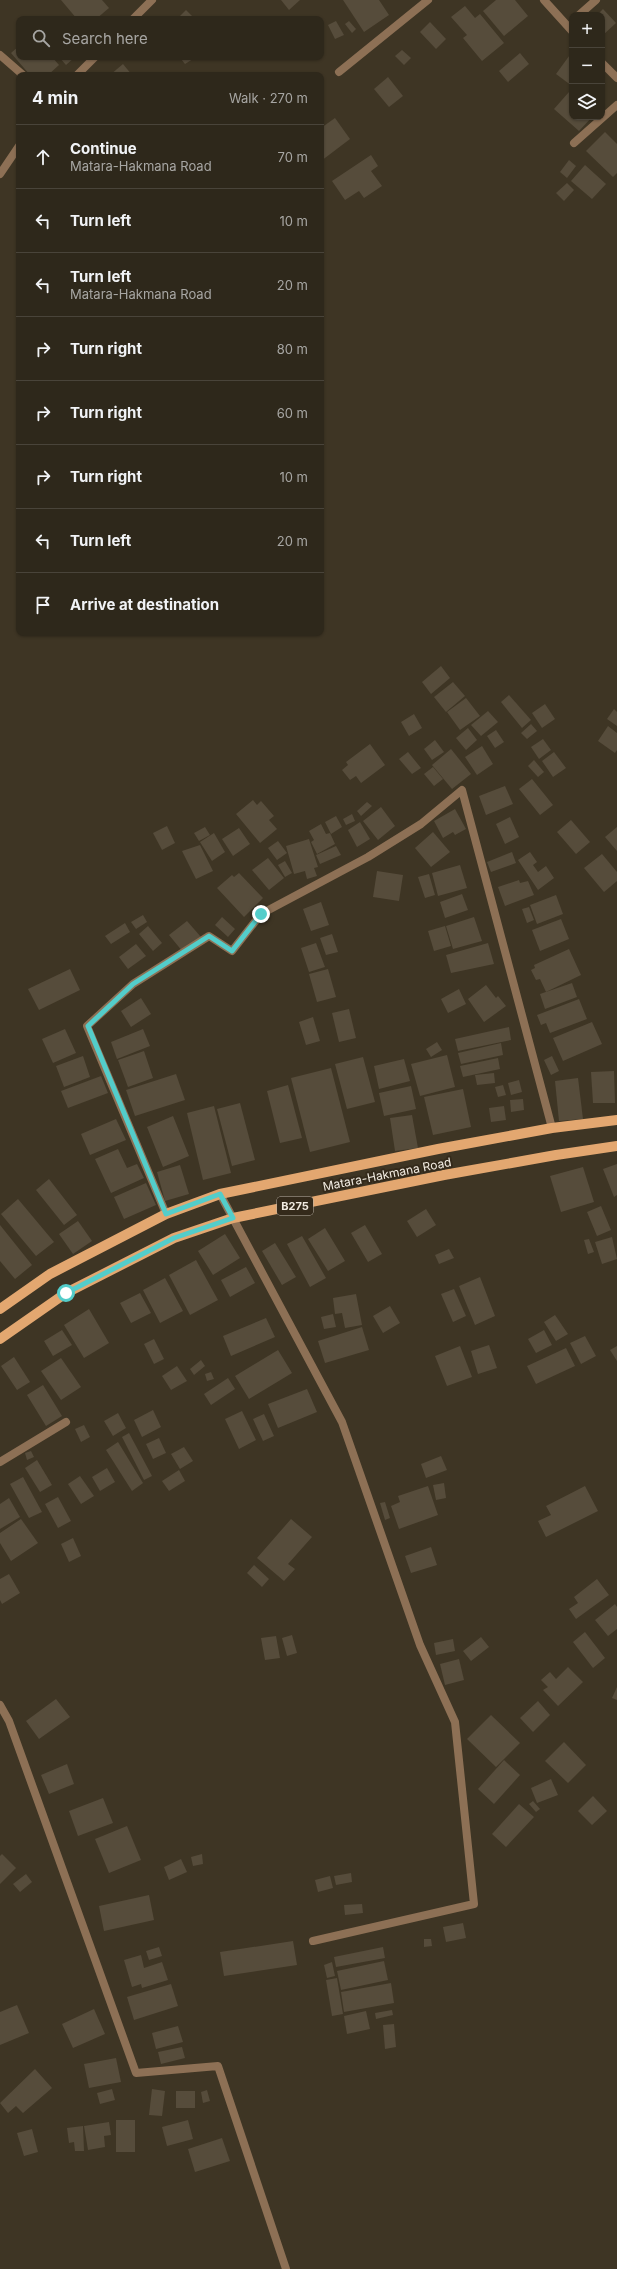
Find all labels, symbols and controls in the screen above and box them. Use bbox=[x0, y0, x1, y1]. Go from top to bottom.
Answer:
map controls bbox=[569, 12, 605, 120]
button: + bbox=[569, 12, 605, 48]
search box bbox=[16, 16, 324, 60]
icon: search bbox=[30, 27, 52, 49]
text: Search here bbox=[62, 29, 148, 48]
button: − bbox=[569, 48, 605, 84]
button: layers bbox=[569, 84, 605, 120]
text: 4 min bbox=[32, 88, 78, 108]
text: Walk · 270 m bbox=[229, 90, 308, 106]
text: Continue bbox=[70, 139, 137, 158]
icon: ahead bbox=[32, 146, 54, 168]
text: 70 m bbox=[278, 149, 308, 165]
text: Matara-Hakmana Road bbox=[70, 158, 212, 174]
icon: left bbox=[32, 210, 54, 232]
text: Turn left bbox=[70, 211, 131, 230]
text: 10 m bbox=[279, 213, 308, 229]
text: Turn left bbox=[70, 267, 131, 286]
icon: left bbox=[32, 274, 54, 296]
text: 20 m bbox=[277, 277, 308, 293]
text: Matara-Hakmana Road bbox=[70, 286, 212, 302]
icon: right bbox=[32, 338, 54, 360]
text: Turn right bbox=[70, 339, 142, 358]
text: 80 m bbox=[277, 341, 308, 357]
icon: right bbox=[32, 402, 54, 424]
text: Turn right bbox=[70, 403, 142, 422]
text: 60 m bbox=[277, 405, 308, 421]
icon: right bbox=[32, 466, 54, 488]
text: Turn right bbox=[70, 467, 142, 486]
text: 10 m bbox=[279, 469, 308, 485]
icon: left bbox=[32, 530, 54, 552]
text: Turn left bbox=[70, 531, 131, 550]
text: 20 m bbox=[277, 533, 308, 549]
icon: arrive bbox=[32, 594, 54, 616]
text: Arrive at destination bbox=[70, 595, 219, 614]
route end bbox=[252, 905, 270, 923]
street label: Matara-Hakmana Road bbox=[321, 1154, 453, 1194]
road number: B275 bbox=[277, 1197, 313, 1215]
route start bbox=[57, 1284, 75, 1302]

